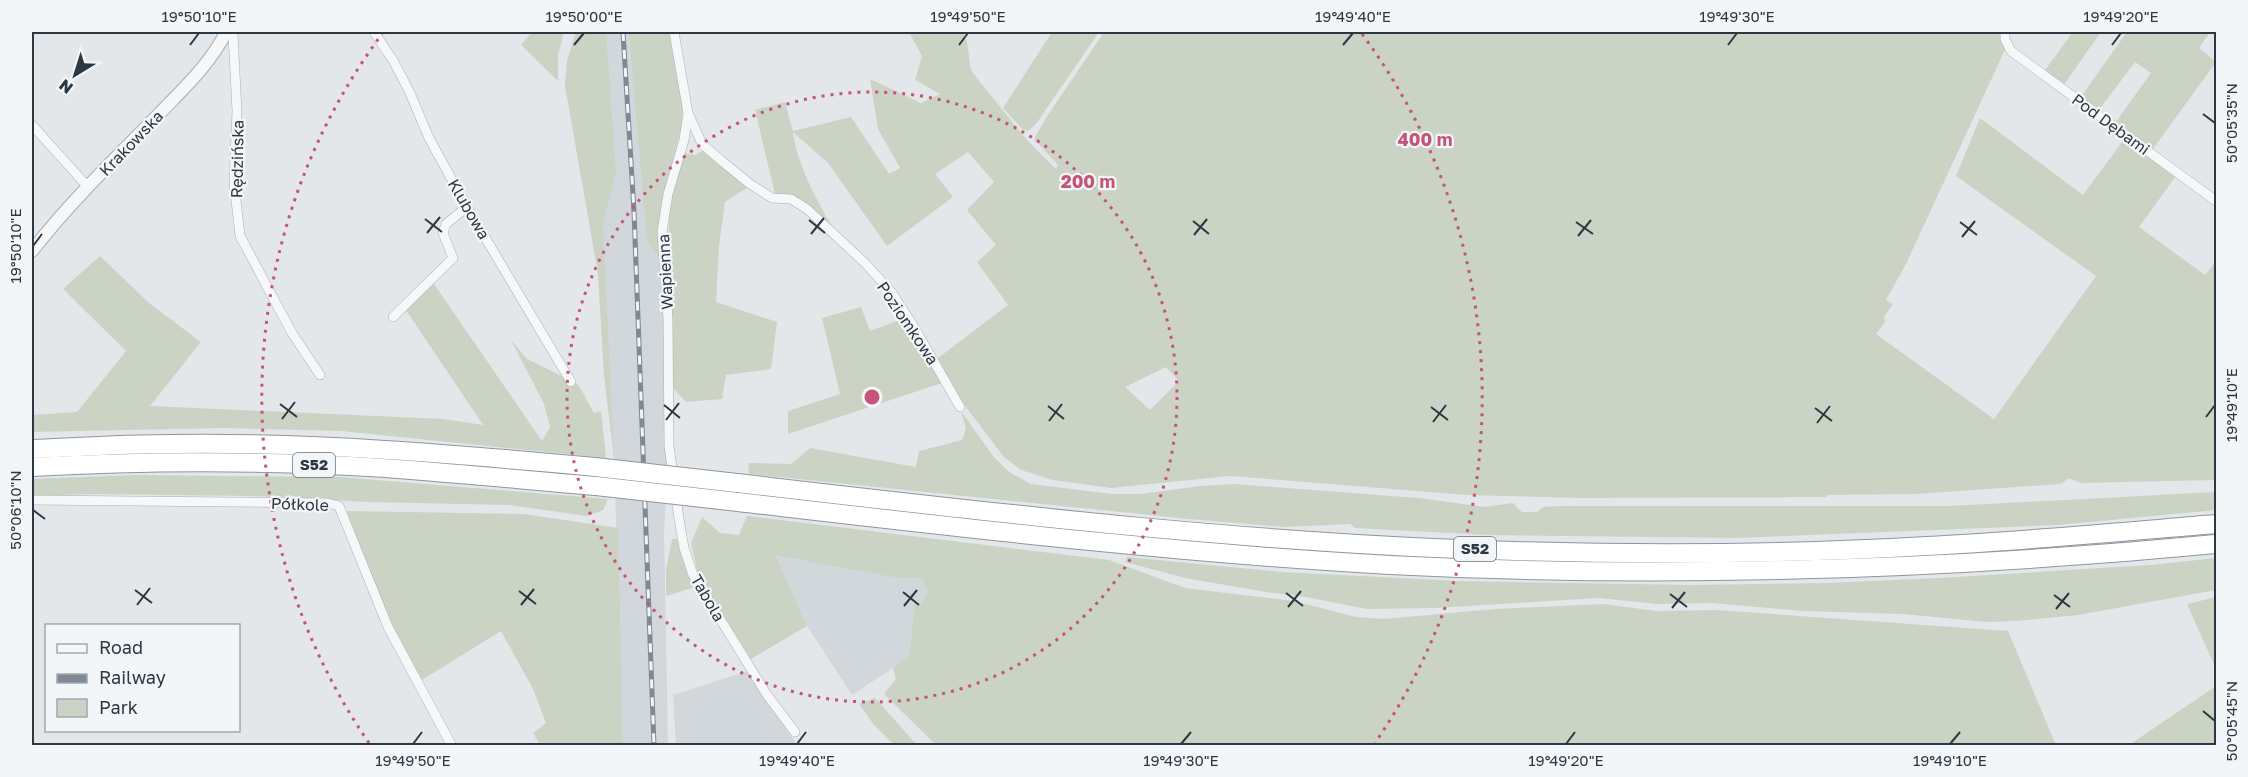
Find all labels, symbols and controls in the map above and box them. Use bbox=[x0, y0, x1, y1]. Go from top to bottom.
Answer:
text: 19°50'10"E bbox=[161, 7, 237, 25]
text: 19°50'00"E bbox=[545, 7, 623, 25]
text: 19°49'50"E bbox=[930, 7, 1006, 25]
text: 19°49'40"E bbox=[1315, 7, 1391, 25]
text: 19°49'30"E bbox=[1699, 7, 1775, 25]
text: 19°49'20"E bbox=[2083, 7, 2159, 25]
north arrow bbox=[45, 45, 105, 105]
text: N bbox=[55, 75, 77, 98]
text: 50°05'35"N bbox=[2222, 83, 2240, 163]
street label: Pod Dębami bbox=[2068, 89, 2154, 159]
street label: Krakowska bbox=[95, 106, 167, 180]
street label: Rędzińska bbox=[226, 120, 248, 198]
text: 400 m bbox=[1398, 128, 1452, 150]
text: 200 m bbox=[1061, 170, 1115, 192]
street label: Klubowa bbox=[444, 175, 494, 243]
text: 19°50'10"E bbox=[6, 208, 24, 284]
street label: Wapienna bbox=[653, 234, 677, 310]
street label: Poziomkowa bbox=[873, 278, 943, 368]
text: 19°49'10"E bbox=[2222, 368, 2240, 442]
centre of rings bbox=[862, 387, 882, 407]
road number: S52 bbox=[293, 453, 335, 477]
text: 50°06'10"N bbox=[6, 470, 24, 550]
street label: Półkole bbox=[271, 493, 329, 515]
road number: S52 bbox=[1454, 537, 1496, 561]
street label: Tabola bbox=[687, 571, 729, 625]
legend bbox=[45, 624, 240, 732]
text: Road bbox=[99, 636, 143, 658]
text: Railway bbox=[99, 666, 166, 688]
text: 50°05'45"N bbox=[2222, 681, 2240, 761]
text: Park bbox=[99, 696, 138, 718]
text: 19°49'50"E bbox=[375, 751, 451, 769]
text: 19°49'40"E bbox=[759, 751, 835, 769]
text: 19°49'30"E bbox=[1143, 751, 1219, 769]
text: 19°49'20"E bbox=[1528, 751, 1604, 769]
text: 19°49'10"E bbox=[1913, 751, 1987, 769]

